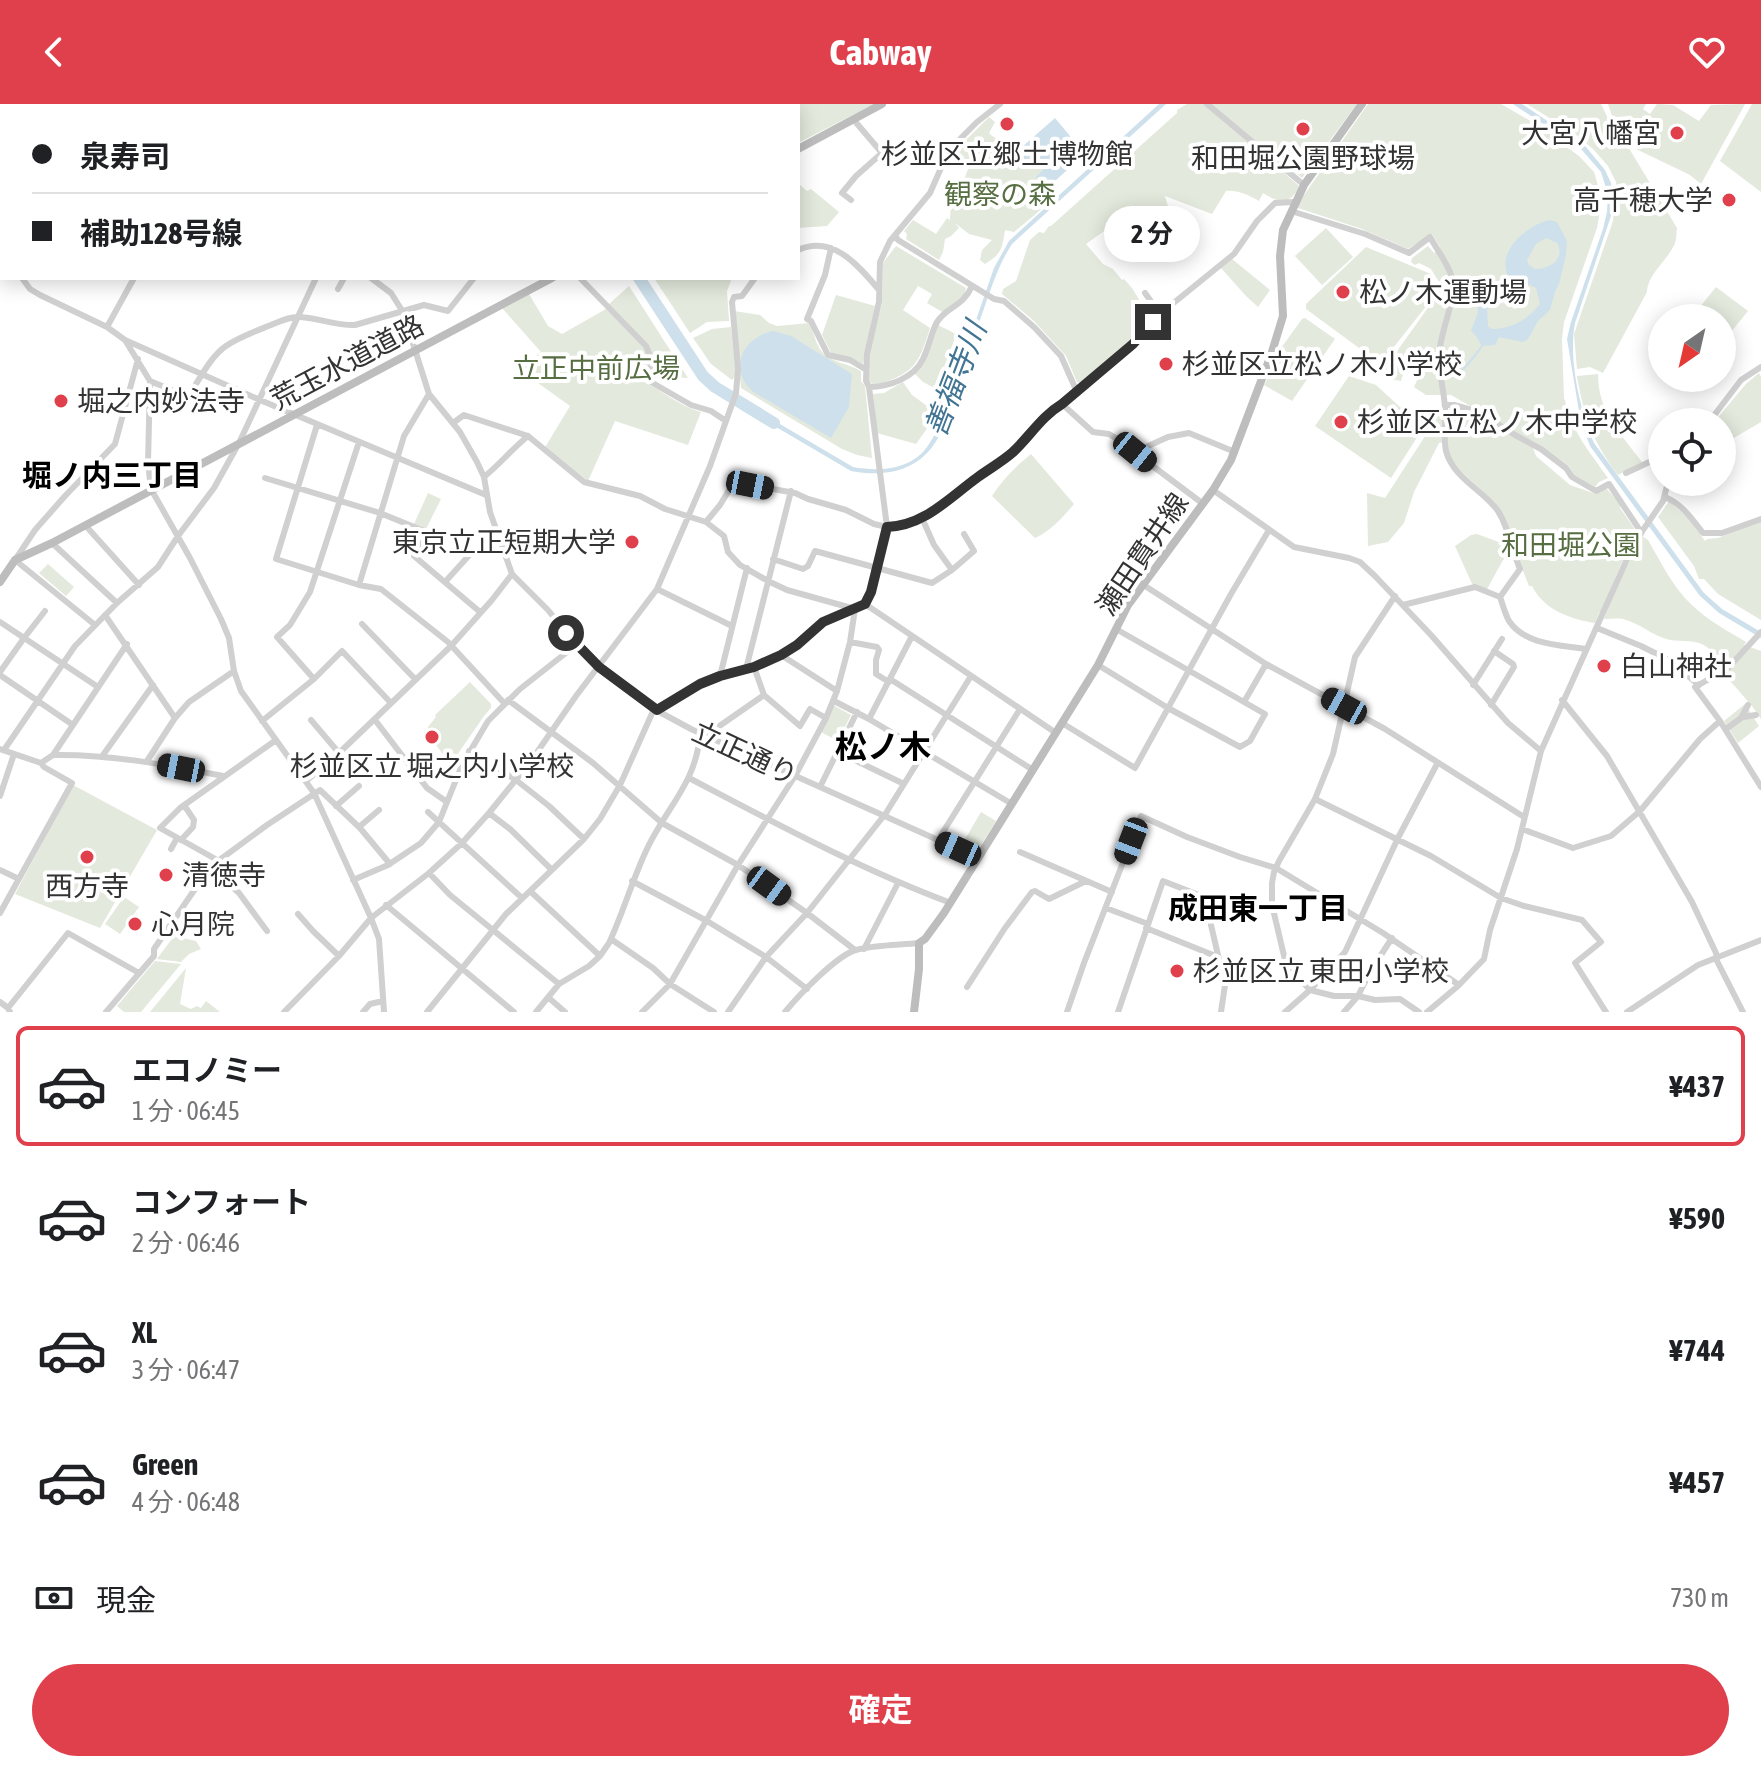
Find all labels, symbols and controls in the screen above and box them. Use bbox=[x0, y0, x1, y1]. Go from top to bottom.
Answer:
icon: back bbox=[32, 30, 76, 74]
icon: heart bbox=[1685, 30, 1729, 74]
text: Cabway bbox=[829, 31, 932, 73]
marker: 杉並区立郷土博物館 bbox=[998, 115, 1016, 133]
place label: 大宮八幡宮 bbox=[1521, 117, 1661, 149]
marker: 和田堀公園野球場 bbox=[1294, 120, 1312, 138]
marker: 大宮八幡宮 bbox=[1668, 124, 1686, 142]
place label: 杉並区立郷土博物館 bbox=[881, 138, 1133, 170]
text: 泉寿司 bbox=[80, 139, 170, 173]
place label: 和田堀公園野球場 bbox=[1191, 142, 1415, 174]
park label: 観察の森 bbox=[944, 178, 1056, 210]
place label: 高千穂大学 bbox=[1573, 184, 1713, 216]
marker: 高千穂大学 bbox=[1720, 191, 1738, 209]
callout: 2 分 bbox=[1105, 206, 1201, 262]
text: 補助128号線 bbox=[80, 216, 242, 250]
text: 2 分 bbox=[1131, 219, 1173, 249]
place label: 松ノ木運動場 bbox=[1359, 276, 1527, 308]
marker: 松ノ木運動場 bbox=[1334, 283, 1352, 301]
route end bbox=[1135, 304, 1171, 340]
north arrow bbox=[1648, 304, 1736, 392]
map controls bbox=[1648, 304, 1736, 496]
street label: 荒玉水道道路 bbox=[265, 308, 429, 416]
water label: 善福寺川 bbox=[918, 314, 993, 441]
place label: 杉並区立松ノ木小学校 bbox=[1182, 348, 1462, 380]
park label: 立正中前広場 bbox=[512, 352, 680, 384]
marker: 杉並区立松ノ木小学校 bbox=[1157, 355, 1175, 373]
place label: 堀之内妙法寺 bbox=[77, 385, 245, 417]
marker: 堀之内妙法寺 bbox=[52, 392, 70, 410]
place label: 杉並区立松ノ木中学校 bbox=[1357, 406, 1637, 438]
button: locate bbox=[1648, 408, 1736, 496]
marker: 杉並区立松ノ木中学校 bbox=[1332, 413, 1350, 431]
car bbox=[1109, 428, 1161, 476]
district label: 堀ノ内三丁目 bbox=[22, 458, 202, 492]
car bbox=[724, 469, 776, 501]
street label: 瀬田貫井線 bbox=[1090, 487, 1194, 621]
place label: 東京立正短期大学 bbox=[392, 526, 616, 558]
park label: 和田堀公園 bbox=[1501, 529, 1641, 561]
marker: 東京立正短期大学 bbox=[623, 533, 641, 551]
route start bbox=[548, 615, 584, 651]
place label: 白山神社 bbox=[1620, 650, 1732, 682]
marker: 白山神社 bbox=[1595, 657, 1613, 675]
car bbox=[1317, 684, 1371, 728]
street label: 立正通り bbox=[687, 715, 803, 791]
marker: 杉並区立 堀之内小学校 bbox=[423, 728, 441, 746]
district label: 松ノ木 bbox=[835, 728, 931, 765]
place label: 杉並区立 堀之内小学校 bbox=[290, 750, 574, 782]
car bbox=[155, 752, 207, 784]
car bbox=[1111, 814, 1151, 868]
car bbox=[931, 828, 985, 870]
marker: 西方寺 bbox=[78, 848, 96, 866]
place label: 清徳寺 bbox=[182, 859, 266, 891]
car bbox=[743, 862, 795, 910]
marker: 清徳寺 bbox=[157, 866, 175, 884]
place label: 西方寺 bbox=[45, 870, 129, 902]
district label: 成田東一丁目 bbox=[1168, 891, 1348, 925]
place label: 心月院 bbox=[151, 908, 235, 940]
marker: 心月院 bbox=[126, 915, 144, 933]
place label: 杉並区立 東田小学校 bbox=[1193, 955, 1449, 987]
marker: 杉並区立 東田小学校 bbox=[1168, 962, 1186, 980]
icon: car bbox=[36, 1050, 108, 1122]
text: エコノミー bbox=[132, 1053, 282, 1087]
text: ¥437 bbox=[1669, 1069, 1725, 1103]
text: 1 分 · 06:45 bbox=[132, 1096, 240, 1126]
icon: car bbox=[36, 1182, 108, 1254]
text: コンフォート bbox=[132, 1185, 311, 1219]
text: ¥590 bbox=[1669, 1201, 1725, 1235]
text: 2 分 · 06:46 bbox=[132, 1228, 240, 1258]
icon: car bbox=[36, 1314, 108, 1386]
text: XL bbox=[132, 1315, 157, 1349]
text: ¥744 bbox=[1669, 1333, 1725, 1367]
text: 3 分 · 06:47 bbox=[132, 1355, 240, 1385]
icon: car bbox=[36, 1446, 108, 1518]
text: Green bbox=[132, 1447, 198, 1481]
text: ¥457 bbox=[1669, 1465, 1725, 1499]
text: 4 分 · 06:48 bbox=[132, 1487, 240, 1517]
icon: cash bbox=[32, 1576, 76, 1620]
text: 現金 bbox=[96, 1583, 156, 1617]
text: 730 m bbox=[1670, 1583, 1729, 1613]
button: 確定 bbox=[32, 1664, 1729, 1756]

